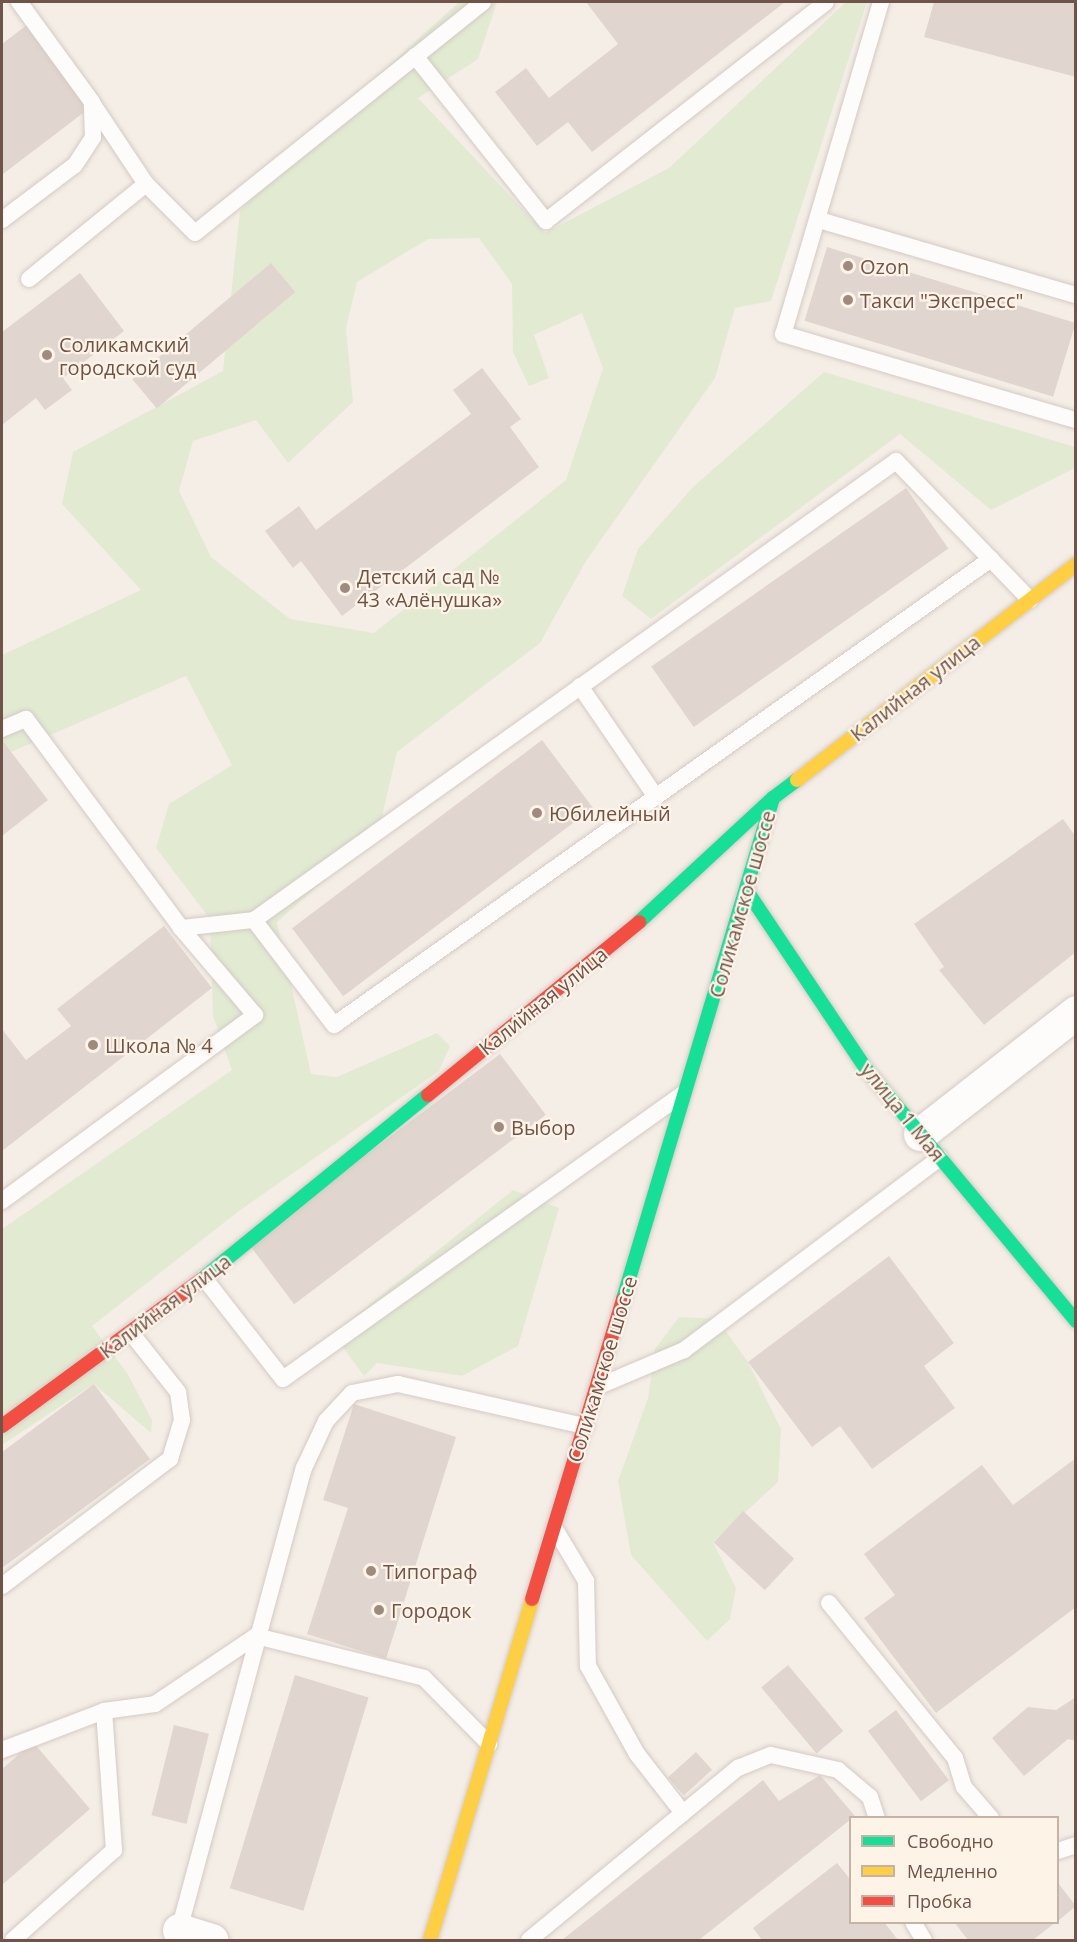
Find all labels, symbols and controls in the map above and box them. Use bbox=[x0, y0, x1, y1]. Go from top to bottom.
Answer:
place label: Ozon bbox=[860, 254, 909, 278]
marker: Ozon bbox=[841, 259, 855, 273]
place label: Такси "Экспресс" bbox=[860, 288, 1023, 312]
marker: Такси "Экспресс" bbox=[841, 293, 855, 307]
place label: Соликамский городской суд bbox=[59, 332, 196, 379]
marker: Соликамский городской суд bbox=[40, 348, 54, 362]
place label: Детский сад № 43 «Алёнушка» bbox=[357, 564, 502, 611]
marker: Детский сад № 43 «Алёнушка» bbox=[338, 581, 352, 595]
street label: Калийная улица bbox=[845, 630, 985, 746]
place label: Юбилейный bbox=[549, 801, 671, 825]
marker: Юбилейный bbox=[530, 806, 544, 820]
street label: Соликамское шоссе bbox=[704, 808, 780, 1000]
street label: Калийная улица bbox=[474, 942, 612, 1060]
place label: Школа № 4 bbox=[105, 1033, 213, 1057]
marker: Школа № 4 bbox=[86, 1038, 100, 1052]
street label: улица 1 Мая bbox=[856, 1058, 950, 1166]
place label: Выбор bbox=[511, 1115, 575, 1139]
marker: Выбор bbox=[492, 1120, 506, 1134]
street label: Калийная улица bbox=[95, 1249, 235, 1363]
street label: Соликамское шоссе bbox=[562, 1273, 642, 1465]
place label: Типограф bbox=[383, 1559, 477, 1583]
marker: Типограф bbox=[364, 1564, 378, 1578]
place label: Городок bbox=[391, 1598, 472, 1622]
marker: Городок bbox=[372, 1603, 386, 1617]
legend bbox=[849, 1816, 1059, 1924]
text: Свободно bbox=[907, 1829, 994, 1853]
text: Медленно bbox=[907, 1859, 998, 1883]
text: Пробка bbox=[907, 1889, 972, 1913]

